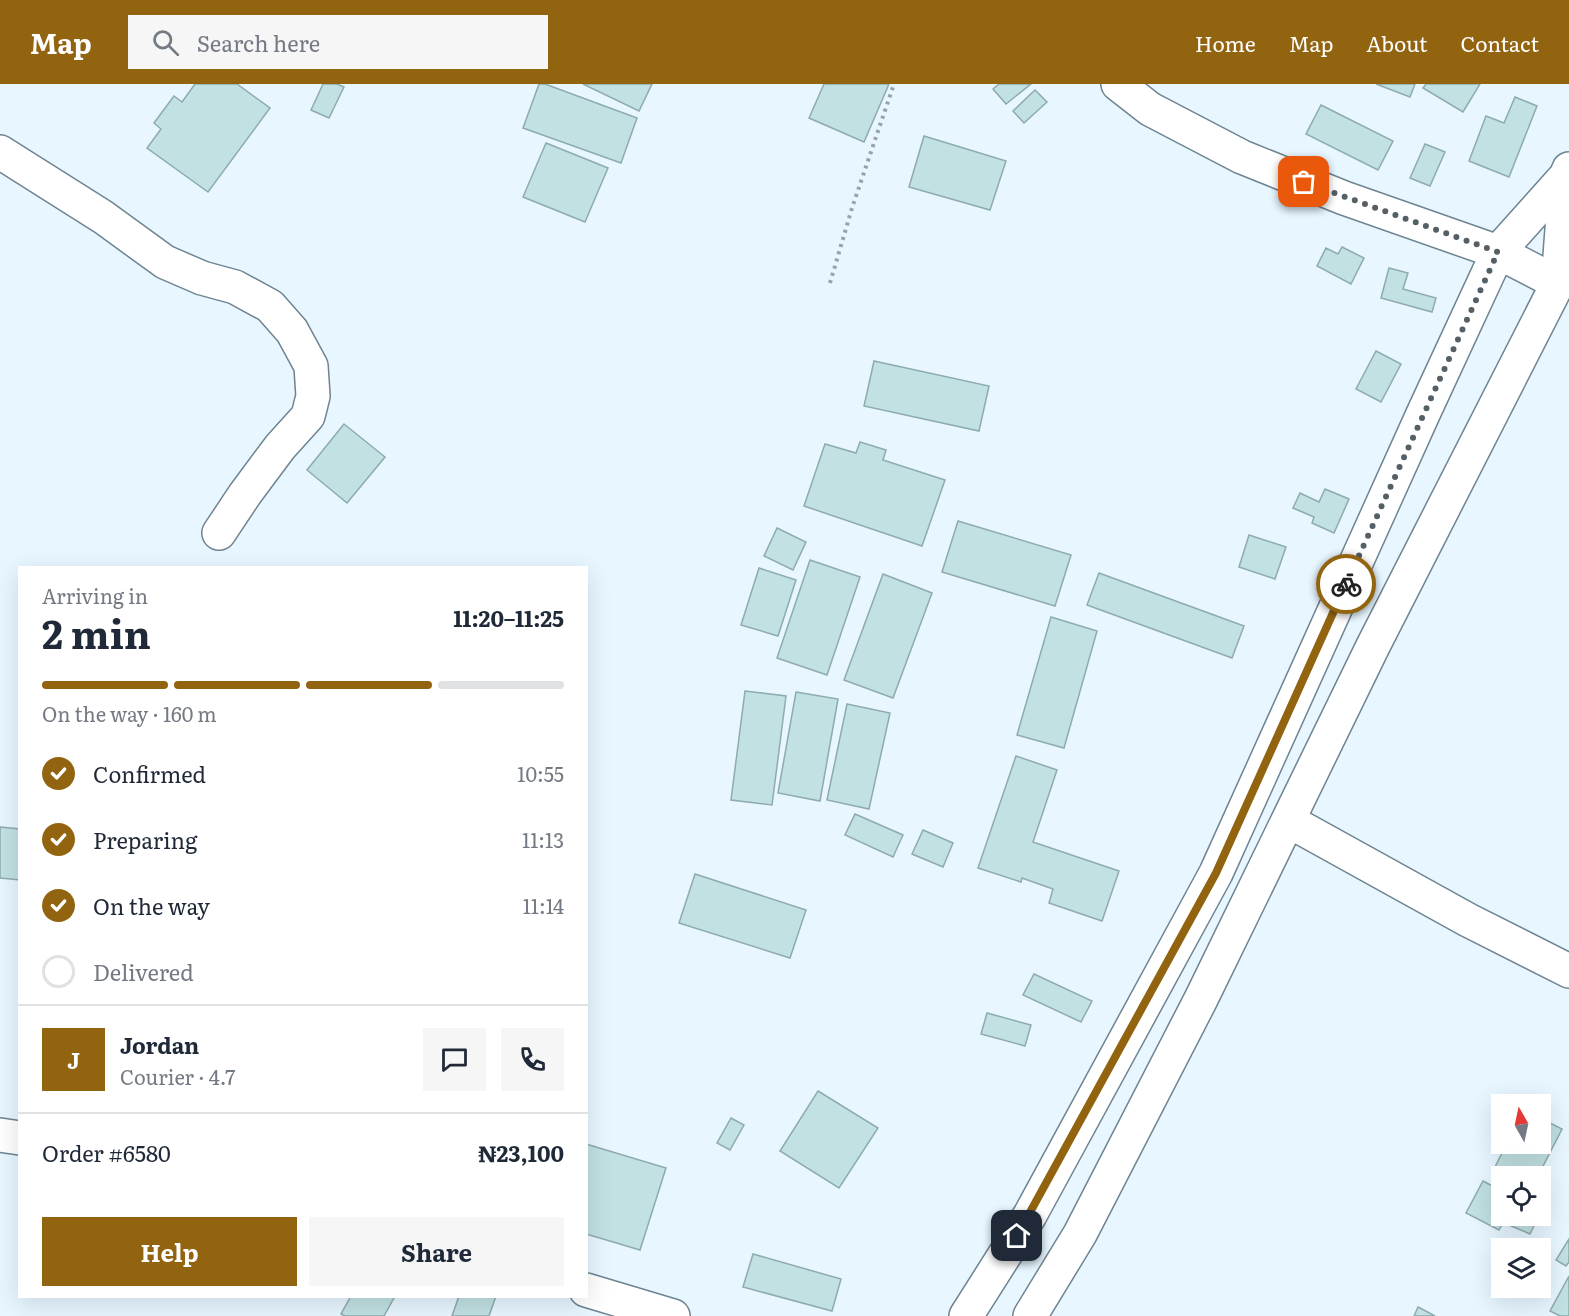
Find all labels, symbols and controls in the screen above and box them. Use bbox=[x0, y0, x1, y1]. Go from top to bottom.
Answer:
search box bbox=[128, 15, 548, 69]
text: Map bbox=[30, 21, 92, 63]
icon: search bbox=[149, 26, 182, 59]
text: Search here bbox=[197, 26, 320, 59]
text: Home bbox=[1195, 27, 1256, 58]
text: Map bbox=[1289, 27, 1333, 58]
text: About bbox=[1366, 27, 1428, 58]
text: Contact bbox=[1461, 27, 1539, 58]
pin bbox=[1278, 156, 1329, 207]
icon: bag bbox=[1287, 165, 1320, 198]
courier bbox=[1316, 554, 1376, 614]
icon: bike bbox=[1330, 568, 1363, 601]
text: Arriving in bbox=[42, 580, 148, 610]
text: 11:20–11:25 bbox=[453, 601, 564, 634]
text: 2 min bbox=[42, 603, 151, 661]
text: On the way · 160 m bbox=[42, 698, 217, 728]
icon: check bbox=[42, 757, 75, 790]
text: Confirmed bbox=[93, 757, 206, 790]
text: 10:55 bbox=[517, 758, 564, 788]
icon: check bbox=[42, 823, 75, 856]
text: Preparing bbox=[93, 823, 197, 856]
text: 11:13 bbox=[522, 824, 564, 854]
icon: check bbox=[42, 889, 75, 922]
text: On the way bbox=[93, 889, 210, 922]
text: 11:14 bbox=[523, 890, 564, 920]
text: Delivered bbox=[93, 955, 194, 988]
text: Jordan bbox=[120, 1028, 199, 1061]
button: chat bbox=[423, 1028, 486, 1091]
button: phone bbox=[501, 1028, 564, 1091]
text: J bbox=[67, 1043, 80, 1076]
text: Courier · 4.7 bbox=[120, 1061, 235, 1091]
north arrow bbox=[1491, 1094, 1551, 1154]
map controls bbox=[1491, 1094, 1551, 1298]
text: Order #6580 bbox=[42, 1136, 171, 1169]
text: ₦23,100 bbox=[478, 1136, 564, 1169]
button: locate bbox=[1491, 1166, 1551, 1226]
pin bbox=[991, 1210, 1042, 1261]
button: Help bbox=[42, 1217, 297, 1286]
button: Share bbox=[309, 1217, 564, 1286]
icon: home bbox=[1000, 1219, 1033, 1252]
button: layers bbox=[1491, 1238, 1551, 1298]

